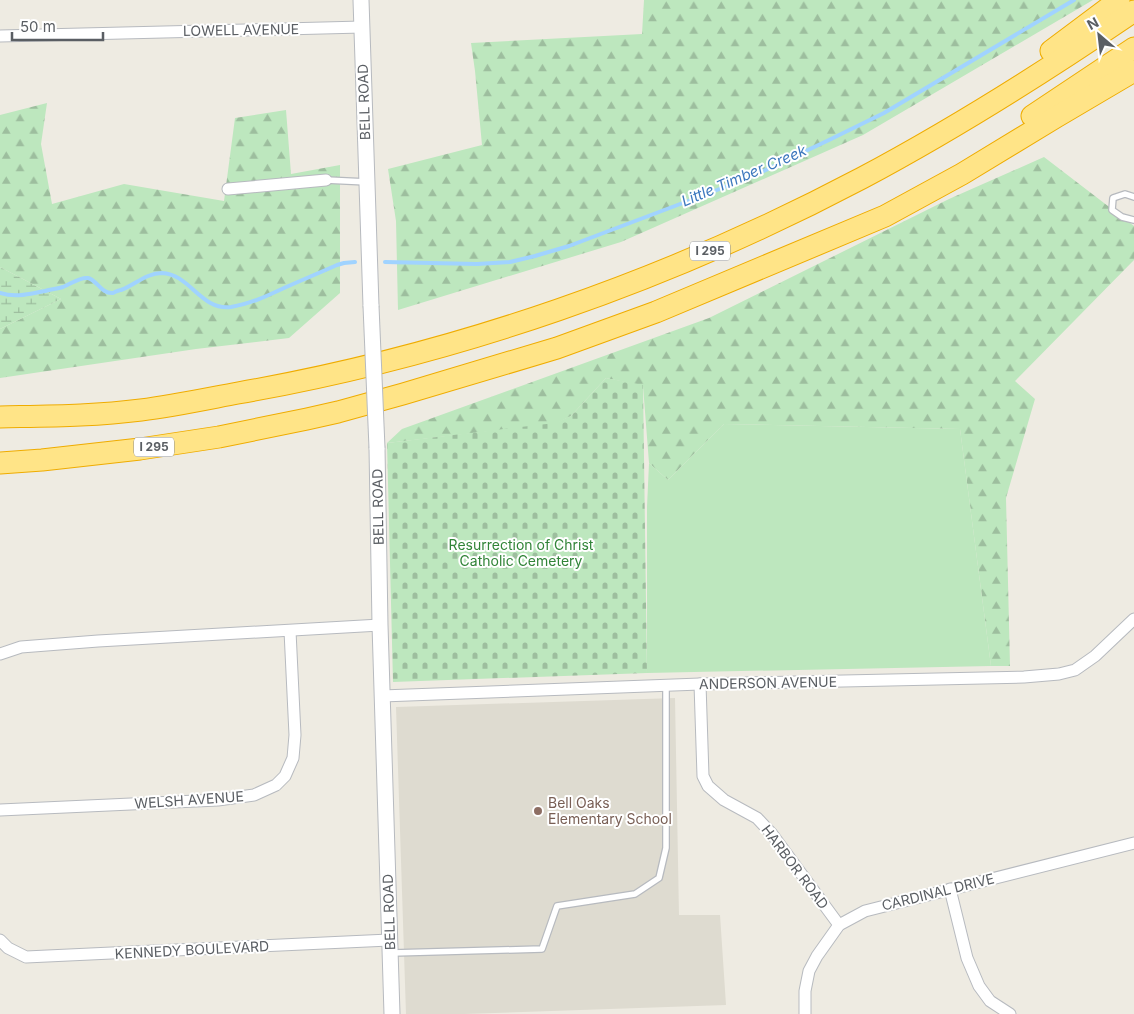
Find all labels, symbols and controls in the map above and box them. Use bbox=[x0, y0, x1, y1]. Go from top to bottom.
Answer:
scale bar bbox=[12, 10, 104, 42]
north arrow bbox=[1074, 10, 1124, 60]
text: N bbox=[1084, 13, 1101, 33]
text: 50 m bbox=[20, 17, 56, 36]
street label: LOWELL AVENUE bbox=[183, 20, 299, 39]
street label: BELL ROAD bbox=[354, 64, 373, 140]
water label: Little Timber Creek bbox=[678, 140, 810, 210]
road number: I 295 bbox=[690, 242, 730, 260]
road number: I 295 bbox=[134, 438, 174, 457]
street label: BELL ROAD bbox=[368, 469, 387, 545]
park label: Resurrection of Christ Catholic Cemetery bbox=[449, 536, 594, 569]
street label: ANDERSON AVENUE bbox=[699, 673, 837, 692]
street label: WELSH AVENUE bbox=[134, 787, 244, 812]
place label: Bell Oaks Elementary School bbox=[548, 794, 672, 827]
marker: Bell Oaks Elementary School bbox=[532, 805, 544, 817]
street label: HARBOR ROAD bbox=[758, 821, 833, 912]
street label: CARDINAL DRIVE bbox=[880, 869, 996, 914]
street label: BELL ROAD bbox=[379, 874, 398, 950]
street label: KENNEDY BOULEVARD bbox=[114, 937, 270, 962]

